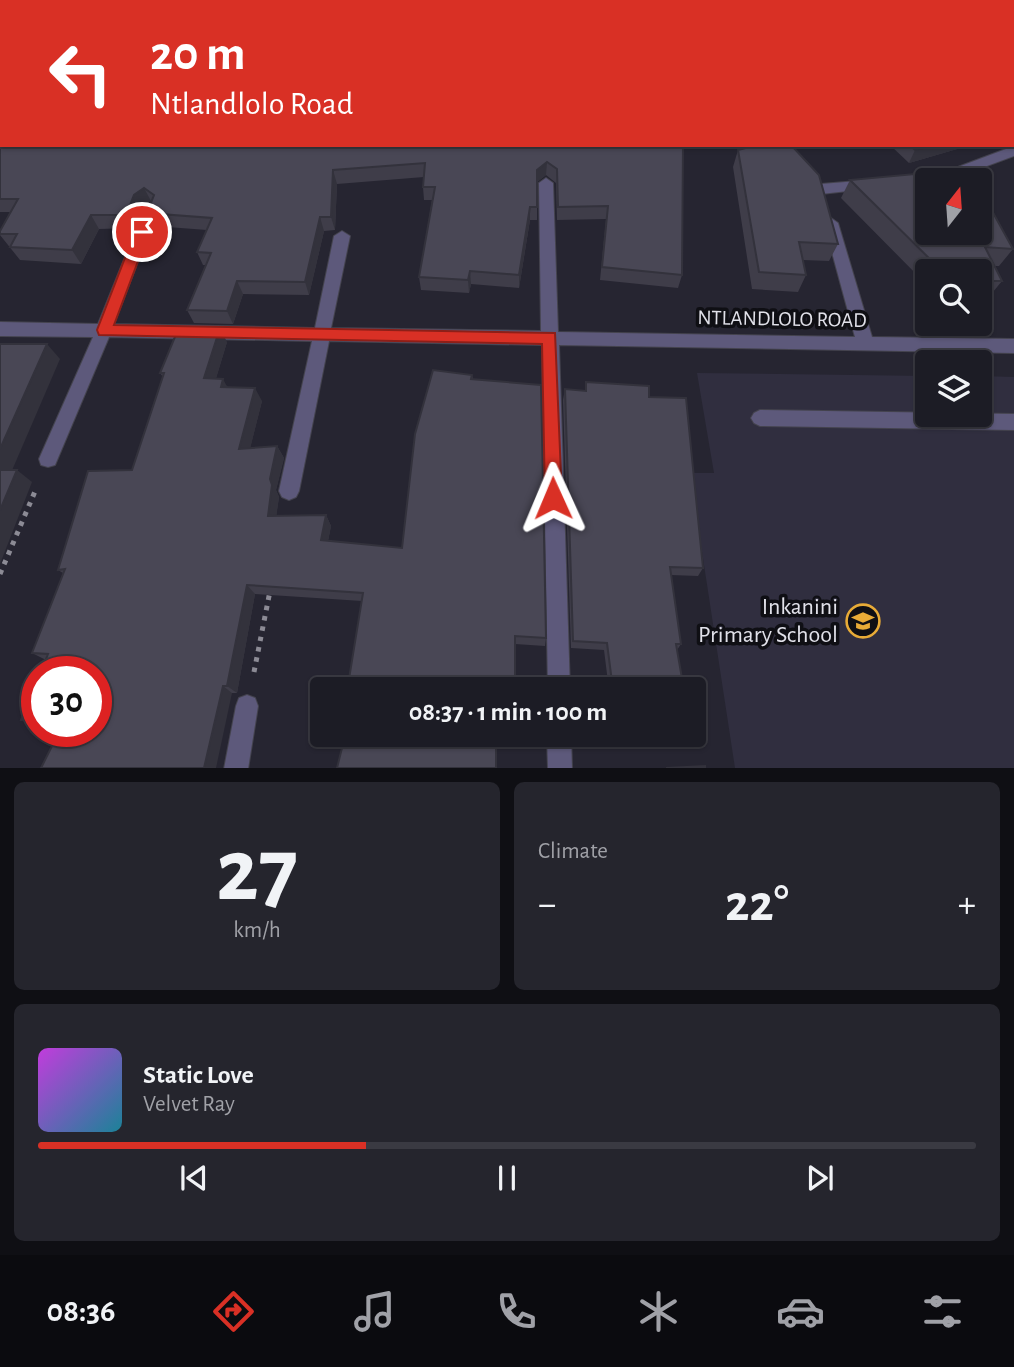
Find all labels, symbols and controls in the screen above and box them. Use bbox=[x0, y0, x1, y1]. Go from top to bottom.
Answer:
icon: left bbox=[35, 28, 126, 119]
text: 20 m bbox=[150, 30, 246, 79]
text: Ntlandlolo Road bbox=[150, 88, 353, 120]
north arrow bbox=[915, 168, 992, 245]
map controls bbox=[915, 168, 992, 427]
pin bbox=[112, 202, 172, 262]
icon: arrive bbox=[123, 213, 161, 251]
button: search bbox=[915, 259, 992, 336]
street label: NTLANDLOLO ROAD bbox=[697, 307, 867, 331]
button: layers bbox=[915, 350, 992, 427]
position arrow bbox=[516, 461, 590, 535]
place label: Inkanini Primary School bbox=[698, 595, 838, 647]
school or university icon: Inkanini Primary School bbox=[844, 602, 882, 640]
speed limit sign: 30 bbox=[21, 656, 112, 747]
text: 08:37 · 1 min · 100 m bbox=[409, 699, 607, 725]
text: 27 bbox=[216, 826, 298, 917]
text: Climate bbox=[538, 840, 608, 863]
text: 22° bbox=[725, 878, 789, 930]
text: − bbox=[538, 886, 556, 924]
text: + bbox=[958, 886, 976, 924]
text: km/h bbox=[233, 919, 281, 942]
text: Static Love bbox=[143, 1062, 254, 1088]
text: Velvet Ray bbox=[143, 1093, 235, 1116]
icon: previous bbox=[175, 1159, 213, 1197]
icon: pause bbox=[488, 1159, 526, 1197]
icon: next bbox=[801, 1159, 839, 1197]
icon: directions bbox=[209, 1287, 258, 1336]
icon: music bbox=[350, 1287, 399, 1336]
icon: phone bbox=[492, 1287, 541, 1336]
icon: climate bbox=[634, 1287, 683, 1336]
icon: car bbox=[776, 1287, 825, 1336]
icon: filters bbox=[918, 1287, 967, 1336]
text: 08:36 bbox=[46, 1295, 116, 1327]

